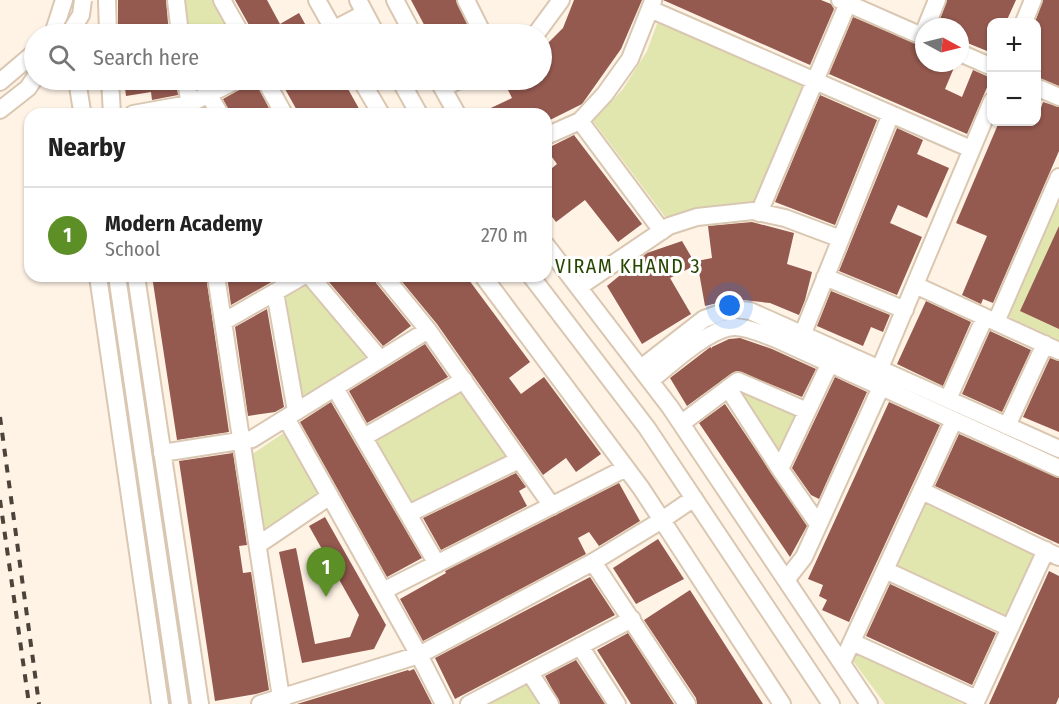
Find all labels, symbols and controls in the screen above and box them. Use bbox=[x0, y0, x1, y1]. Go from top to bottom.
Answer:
north arrow bbox=[915, 18, 969, 72]
map controls bbox=[987, 18, 1041, 126]
button: + bbox=[987, 18, 1041, 72]
search box bbox=[24, 24, 552, 90]
icon: search bbox=[45, 41, 78, 74]
text: Search here bbox=[93, 44, 199, 71]
button: − bbox=[987, 72, 1041, 126]
text: Nearby bbox=[48, 132, 125, 163]
text: Modern Academy bbox=[105, 210, 262, 237]
text: 1 bbox=[63, 223, 72, 247]
text: 270 m bbox=[481, 223, 528, 247]
text: School bbox=[105, 237, 160, 261]
district label: VIRAM KHAND 3 bbox=[555, 254, 701, 278]
your location bbox=[715, 291, 744, 320]
pin: 1 bbox=[306, 548, 346, 597]

